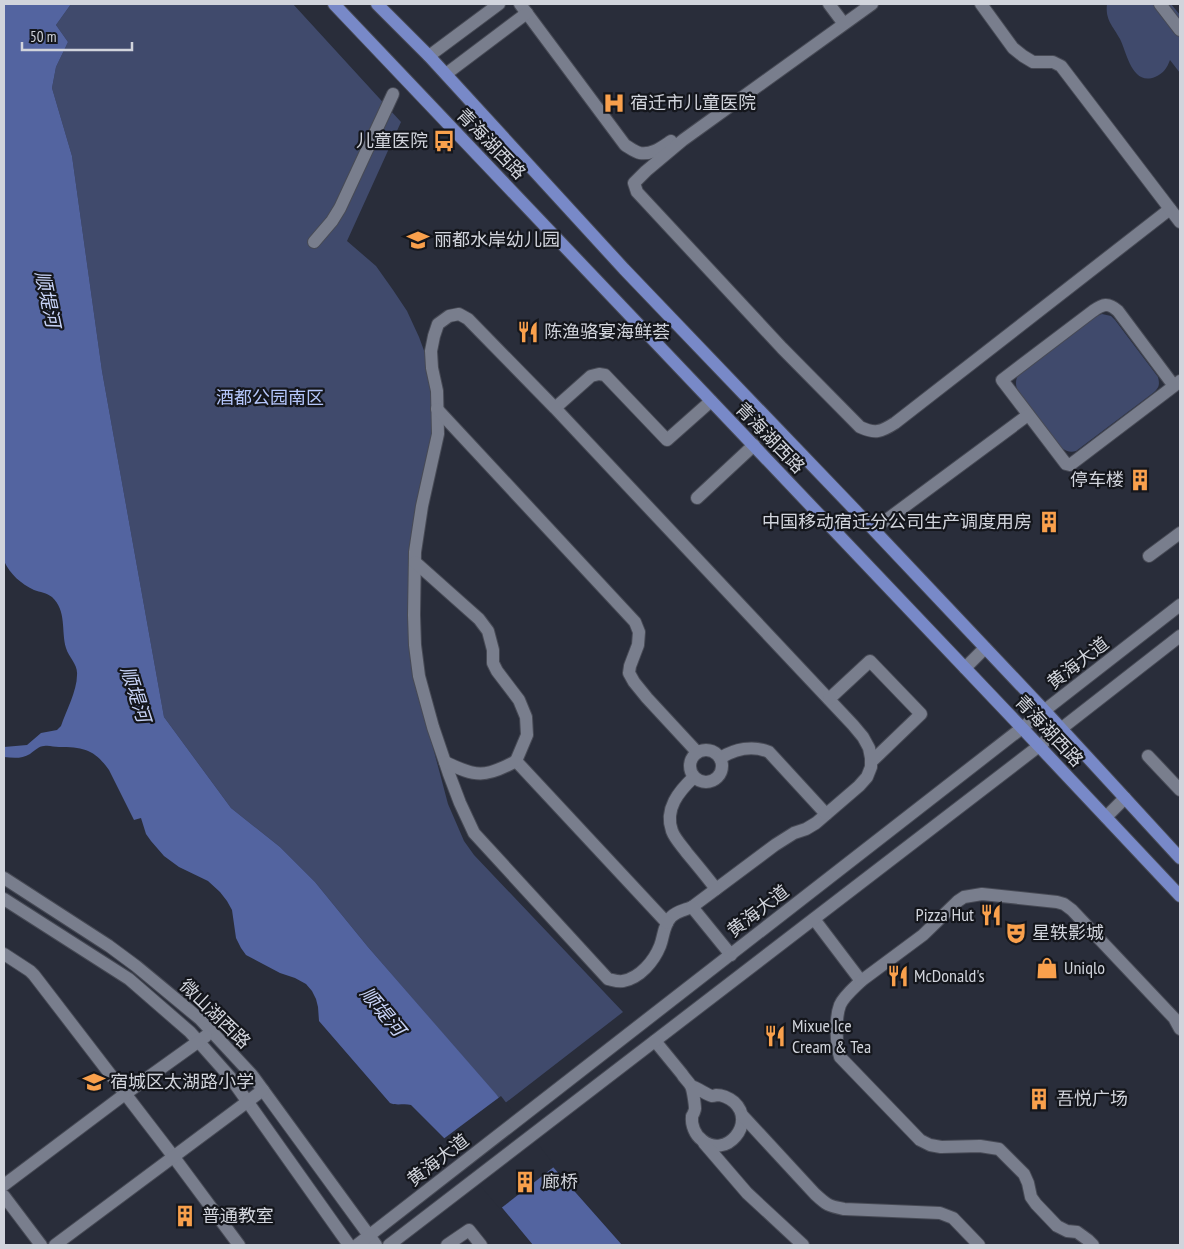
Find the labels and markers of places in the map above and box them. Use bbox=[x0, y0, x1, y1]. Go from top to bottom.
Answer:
hospital icon: 宿迁市儿童医院 bbox=[601, 90, 627, 116]
place label: 宿迁市儿童医院 bbox=[630, 91, 756, 114]
bus stop icon: 儿童医院 bbox=[431, 128, 457, 154]
place label: 儿童医院 bbox=[356, 129, 428, 152]
school or university icon: 丽都水岸幼儿园 bbox=[405, 227, 431, 253]
place label: 丽都水岸幼儿园 bbox=[434, 228, 560, 251]
restaurant icon: 陈渔骆宴海鲜荟 bbox=[515, 319, 541, 345]
place label: 陈渔骆宴海鲜荟 bbox=[544, 320, 670, 343]
building icon: 停车楼 bbox=[1127, 467, 1153, 493]
place label: 停车楼 bbox=[1070, 468, 1124, 491]
building icon: 中国移动宿迁分公司生产调度用房 bbox=[1036, 509, 1062, 535]
place label: 中国移动宿迁分公司生产调度用房 bbox=[762, 510, 1032, 533]
restaurant icon: Pizza Hut bbox=[978, 902, 1004, 928]
place label: Pizza Hut bbox=[916, 903, 974, 926]
theatre icon: 星轶影城 bbox=[1003, 920, 1029, 946]
place label: 星轶影城 bbox=[1032, 921, 1104, 944]
shop icon: Uniqlo bbox=[1034, 955, 1060, 981]
place label: Uniqlo bbox=[1064, 956, 1105, 979]
restaurant icon: McDonald's bbox=[885, 963, 911, 989]
place label: McDonald's bbox=[914, 964, 985, 987]
place label: Mixue Ice Cream & Tea bbox=[792, 1014, 871, 1058]
restaurant icon: Mixue Ice Cream & Tea bbox=[762, 1023, 788, 1049]
school or university icon: 宿城区太湖路小学 bbox=[81, 1069, 107, 1095]
place label: 宿城区太湖路小学 bbox=[110, 1070, 254, 1093]
building icon: 吾悦广场 bbox=[1026, 1086, 1052, 1112]
place label: 吾悦广场 bbox=[1056, 1087, 1128, 1110]
building icon: 廊桥 bbox=[512, 1169, 538, 1195]
place label: 廊桥 bbox=[542, 1170, 578, 1193]
building icon: 普通教室 bbox=[172, 1203, 198, 1229]
place label: 普通教室 bbox=[202, 1204, 274, 1227]

